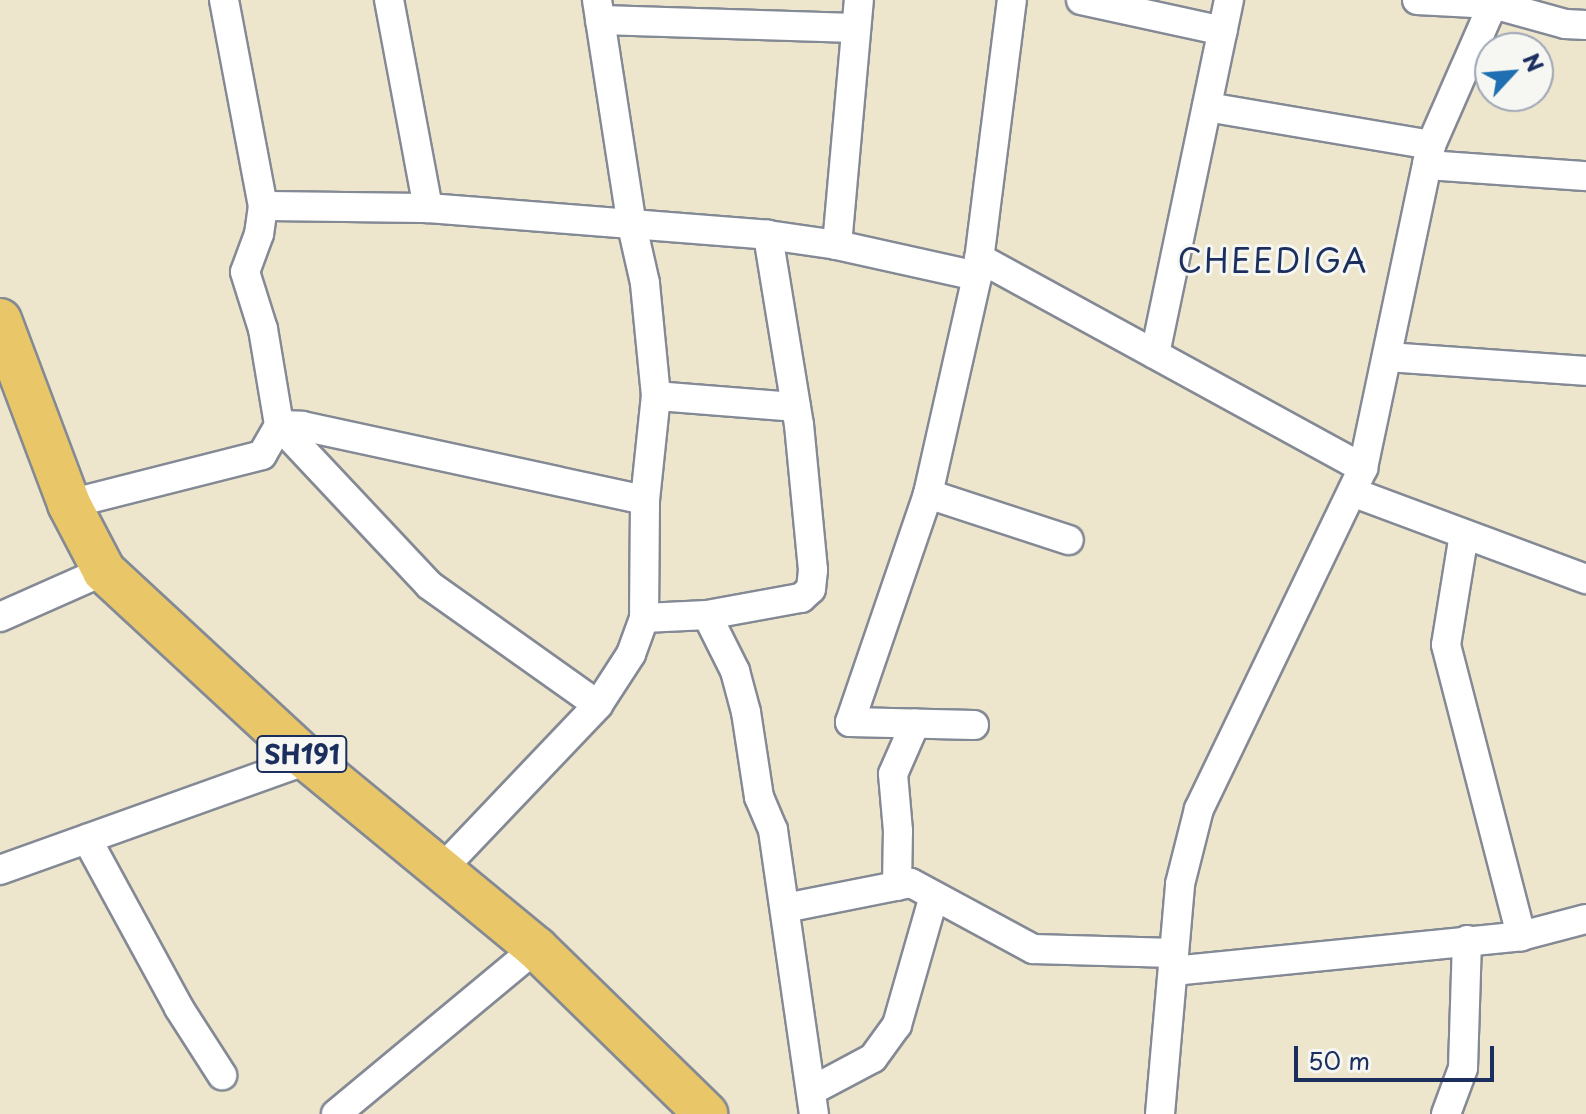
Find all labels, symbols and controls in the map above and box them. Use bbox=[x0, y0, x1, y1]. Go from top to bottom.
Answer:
north arrow bbox=[1474, 32, 1554, 112]
text: N bbox=[1516, 47, 1553, 77]
district label: CHEEDIGA bbox=[1178, 241, 1368, 279]
road number: SH191 bbox=[256, 732, 348, 776]
scale bar bbox=[1298, 1030, 1498, 1080]
text: 50 m bbox=[1308, 1042, 1370, 1078]

